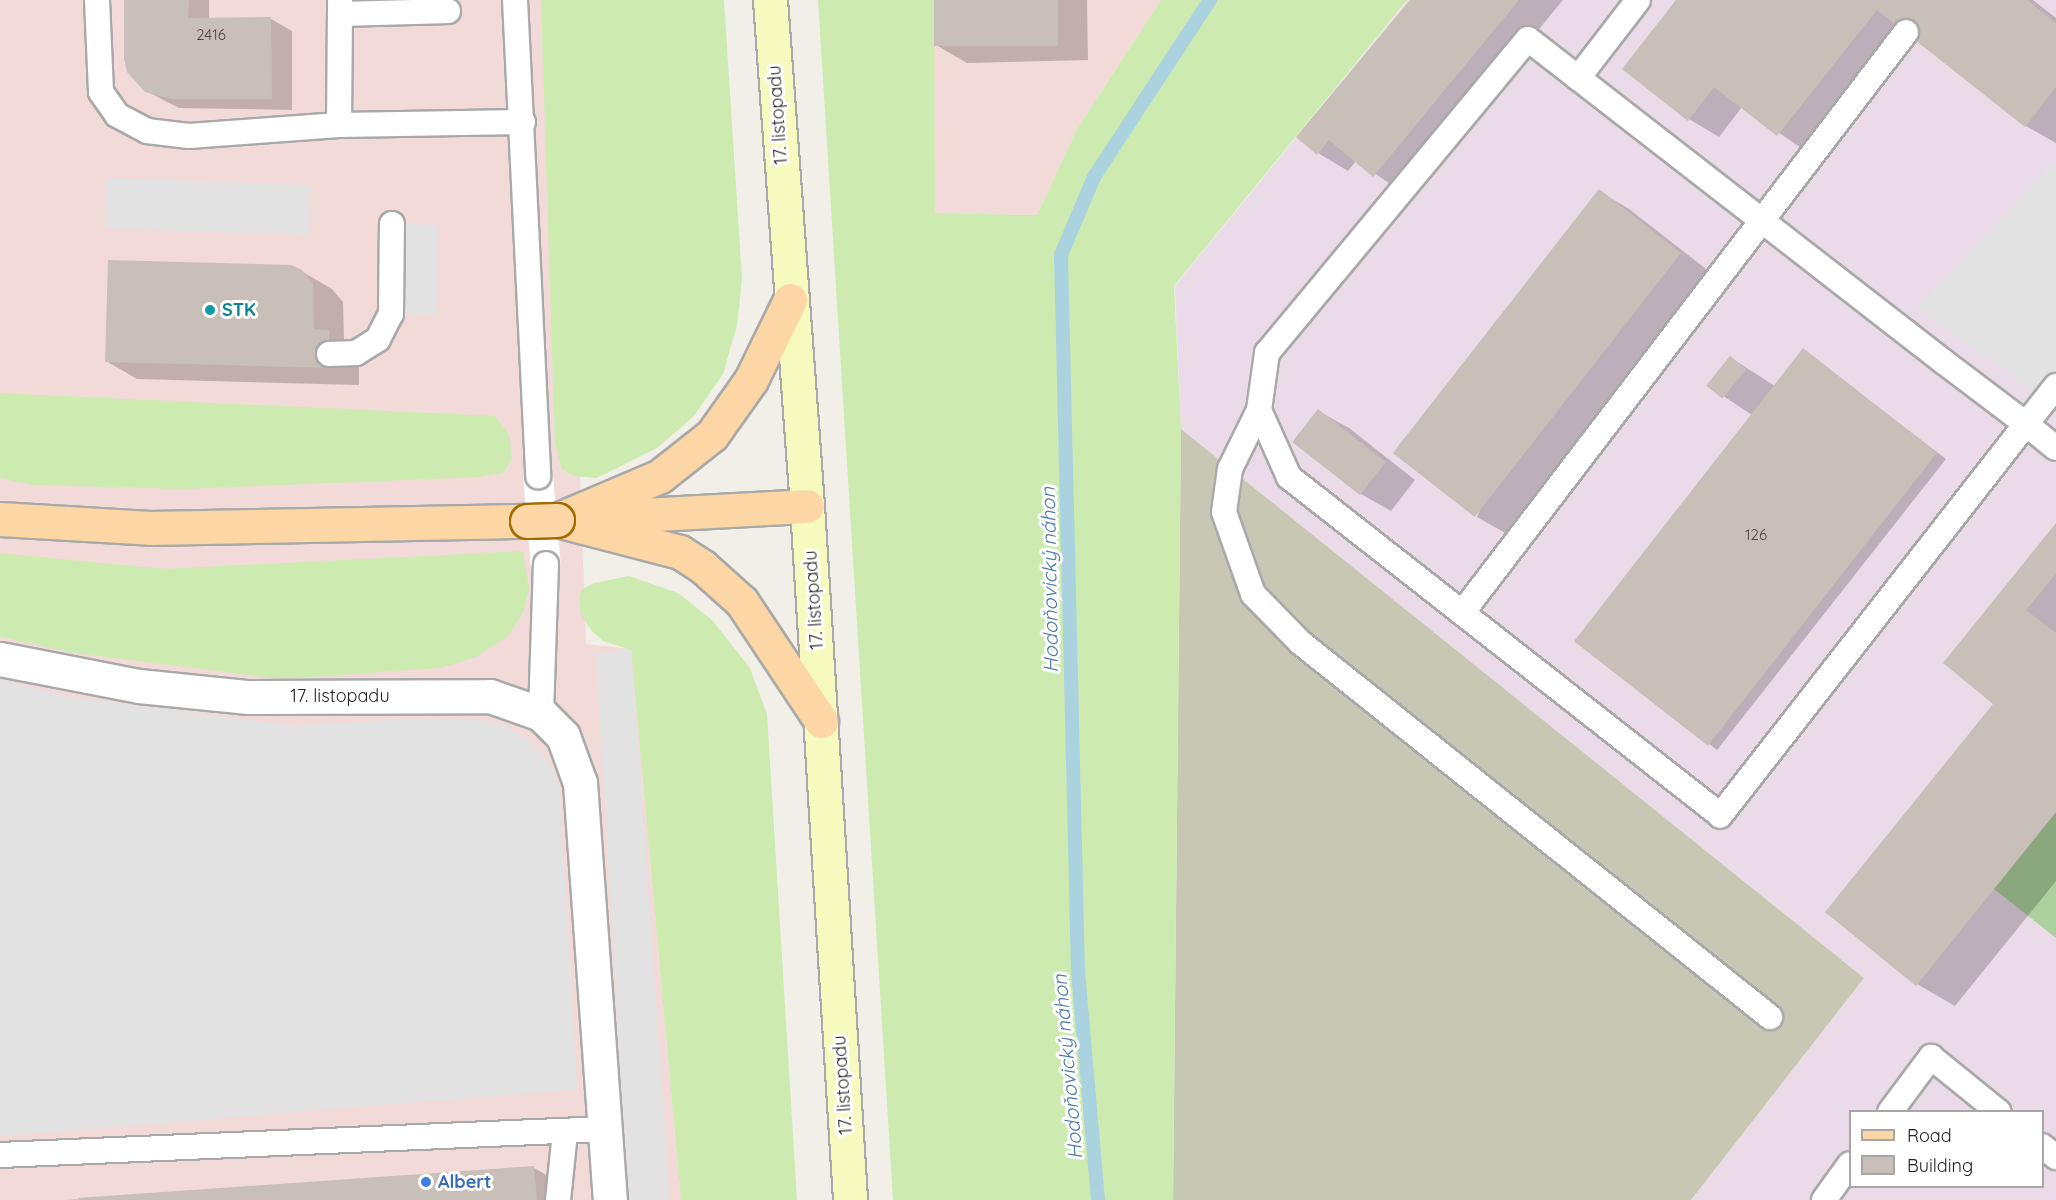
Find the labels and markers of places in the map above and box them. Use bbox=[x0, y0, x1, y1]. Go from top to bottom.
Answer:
place label: STK bbox=[222, 299, 256, 321]
marker: STK bbox=[203, 303, 217, 317]
place label: Albert bbox=[438, 1171, 491, 1193]
marker: Albert bbox=[419, 1175, 433, 1189]

